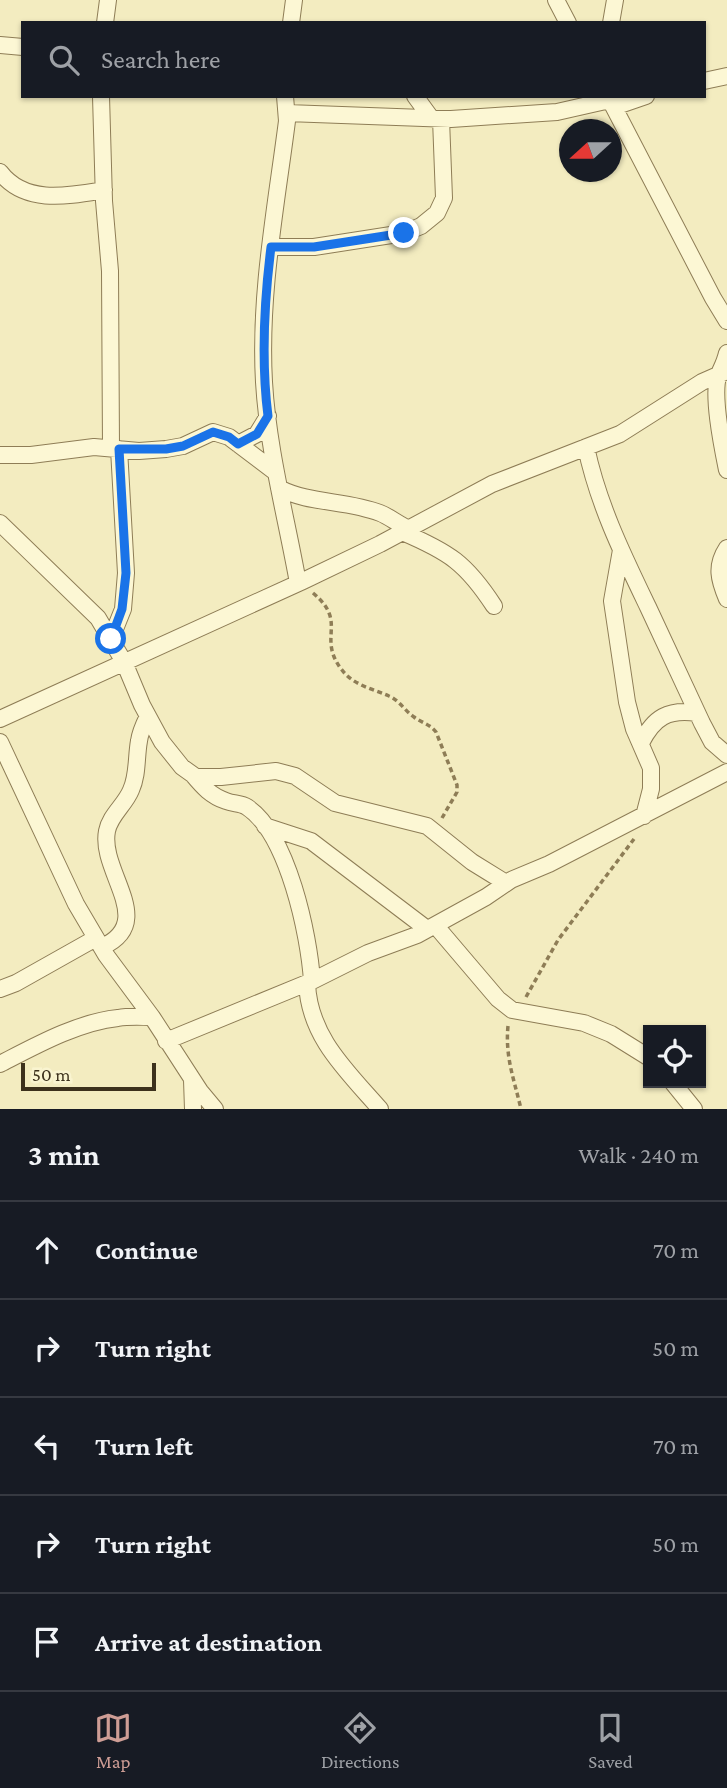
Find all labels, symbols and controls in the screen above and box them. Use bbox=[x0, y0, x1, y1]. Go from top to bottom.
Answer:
search box bbox=[21, 21, 706, 98]
icon: search bbox=[45, 41, 83, 79]
text: Search here bbox=[101, 45, 220, 74]
north arrow bbox=[559, 119, 622, 182]
route end bbox=[388, 217, 419, 248]
route start bbox=[95, 623, 126, 654]
map controls bbox=[643, 1025, 706, 1088]
button: locate bbox=[643, 1025, 706, 1088]
scale bar bbox=[21, 1060, 156, 1092]
text: 50 m bbox=[32, 1064, 71, 1085]
text: 3 min bbox=[28, 1138, 100, 1171]
text: Walk · 240 m bbox=[579, 1142, 699, 1168]
icon: ahead bbox=[28, 1231, 66, 1269]
text: Continue bbox=[95, 1236, 198, 1265]
text: 70 m bbox=[653, 1237, 699, 1263]
icon: right bbox=[28, 1329, 66, 1367]
text: Turn right bbox=[95, 1334, 211, 1363]
text: 50 m bbox=[652, 1335, 699, 1361]
icon: left bbox=[28, 1427, 66, 1465]
text: Turn left bbox=[95, 1432, 193, 1461]
text: 70 m bbox=[653, 1433, 699, 1459]
icon: right bbox=[28, 1525, 66, 1563]
text: Turn right bbox=[95, 1530, 211, 1559]
text: 50 m bbox=[652, 1531, 699, 1557]
icon: arrive bbox=[28, 1623, 66, 1661]
text: Arrive at destination bbox=[95, 1628, 322, 1657]
tab: Map bbox=[94, 1709, 132, 1772]
tab: Directions bbox=[321, 1709, 400, 1772]
tab: Saved bbox=[588, 1709, 633, 1772]

